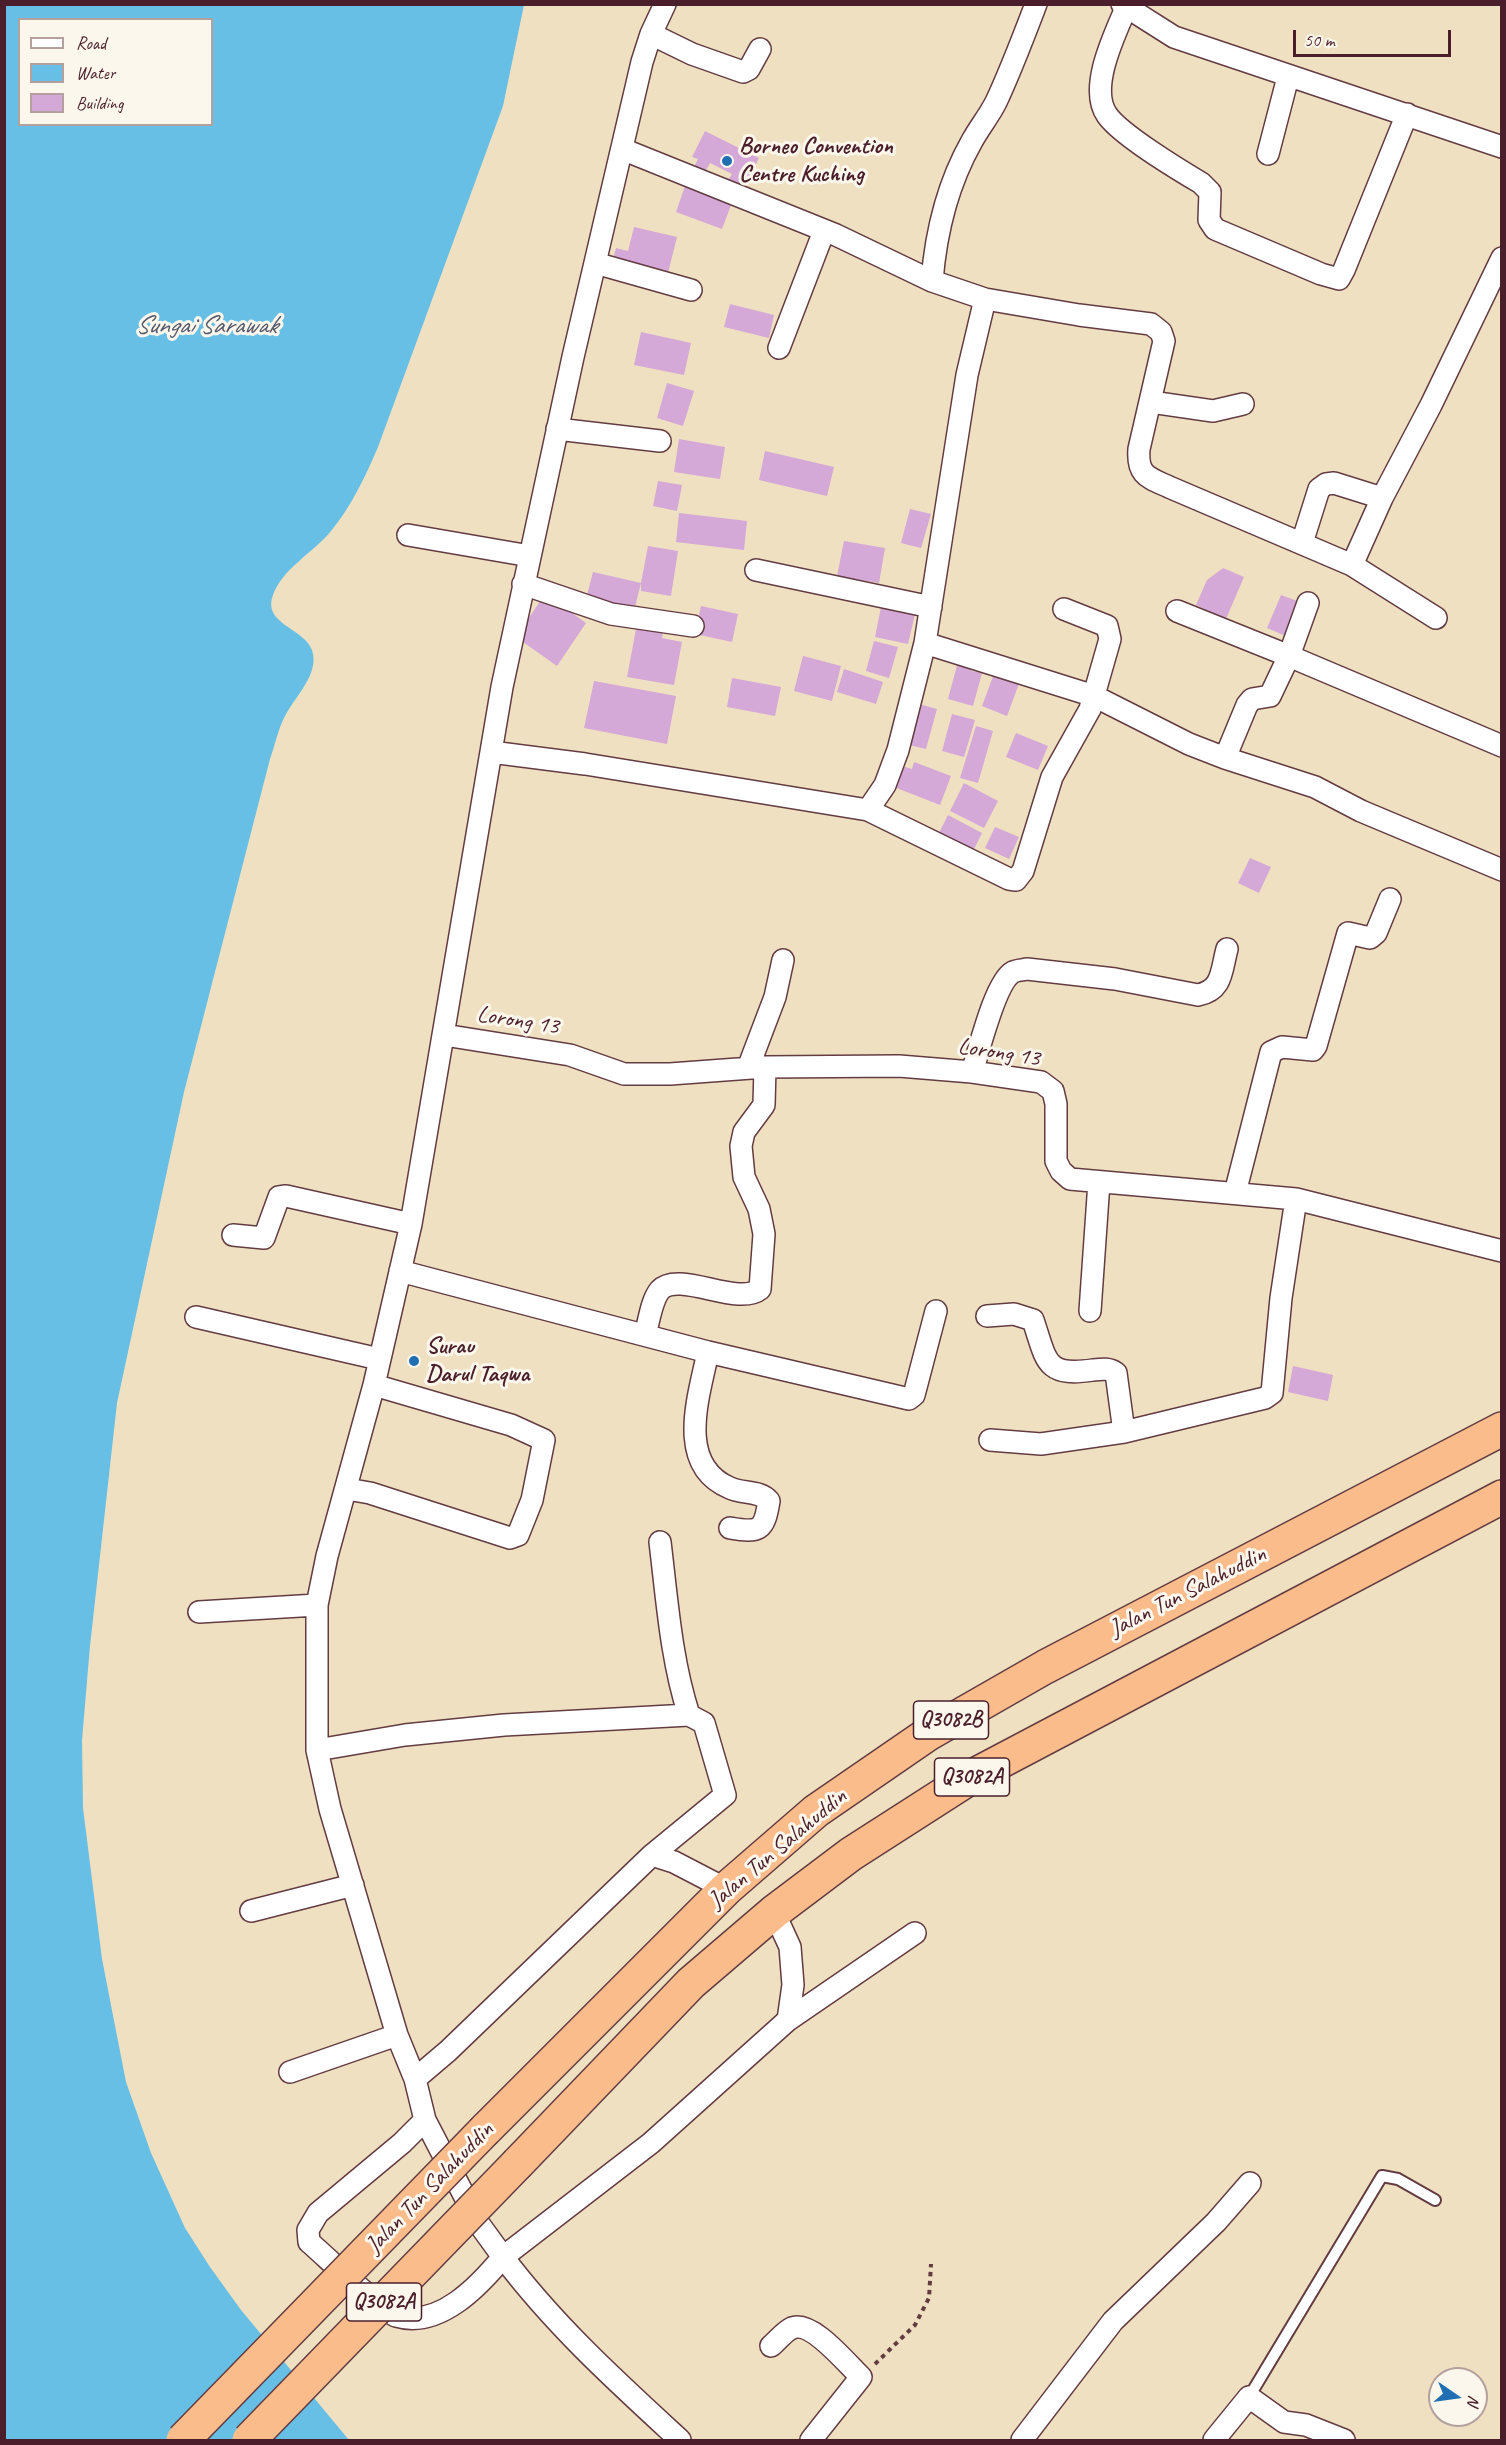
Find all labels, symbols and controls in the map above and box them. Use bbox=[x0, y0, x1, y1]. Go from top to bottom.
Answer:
legend bbox=[18, 18, 213, 126]
scale bar bbox=[1296, 18, 1454, 56]
text: 50 m bbox=[1304, 29, 1335, 51]
text: Road bbox=[76, 32, 106, 54]
text: Water bbox=[76, 62, 115, 84]
text: Building bbox=[76, 92, 123, 114]
place label: Borneo Convention Centre Kuching bbox=[739, 133, 893, 189]
marker: Borneo Convention Centre Kuching bbox=[720, 154, 734, 168]
water label: Sungai Sarawak bbox=[135, 310, 277, 342]
street label: Lorong 13 bbox=[475, 1000, 561, 1042]
street label: Lorong 13 bbox=[956, 1032, 1042, 1074]
place label: Surau Darul Taqwa bbox=[426, 1333, 529, 1389]
marker: Surau Darul Taqwa bbox=[407, 1354, 421, 1368]
street label: Jalan Tun Salahuddin bbox=[1105, 1540, 1271, 1644]
road number: Q3082B bbox=[914, 1701, 988, 1739]
road number: Q3082A bbox=[934, 1758, 1010, 1796]
street label: Jalan Tun Salahuddin bbox=[703, 1783, 853, 1915]
street label: Jalan Tun Salahuddin bbox=[360, 2116, 500, 2260]
road number: Q3082A bbox=[346, 2283, 422, 2321]
north arrow bbox=[1428, 2367, 1488, 2427]
text: N bbox=[1463, 2394, 1484, 2408]

